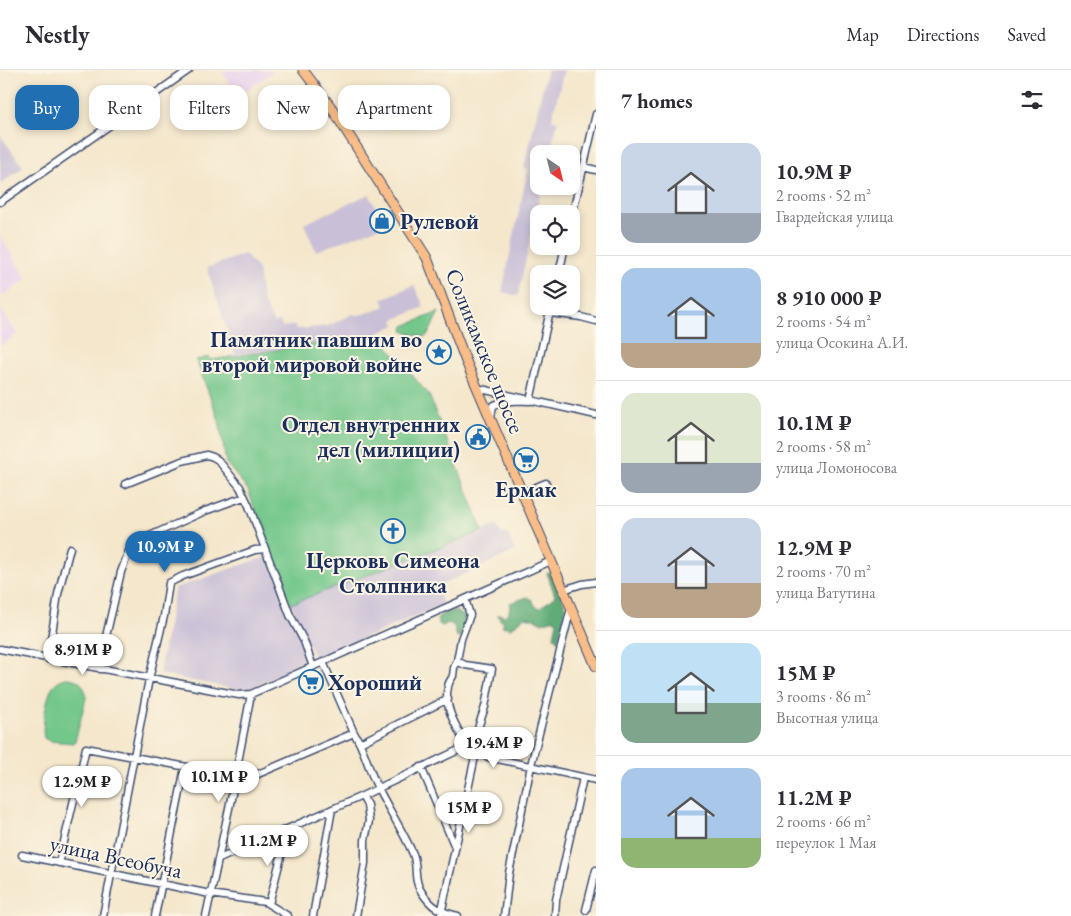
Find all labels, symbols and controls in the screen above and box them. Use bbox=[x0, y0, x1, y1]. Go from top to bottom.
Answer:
text: Nestly bbox=[25, 19, 90, 50]
text: Map bbox=[847, 23, 879, 46]
text: Directions bbox=[907, 23, 979, 46]
text: Saved bbox=[1007, 23, 1046, 46]
chip: Buy bbox=[15, 85, 79, 130]
chip: Rent bbox=[89, 85, 160, 130]
chip: Filters bbox=[170, 85, 248, 130]
chip: New bbox=[258, 85, 328, 130]
chip: Apartment bbox=[338, 85, 450, 130]
icon: filters bbox=[1018, 86, 1046, 114]
text: 7 homes bbox=[621, 87, 693, 114]
north arrow bbox=[530, 145, 580, 195]
map controls bbox=[530, 145, 580, 315]
text: 10.9M ₽ bbox=[776, 158, 852, 185]
icon: home bbox=[661, 163, 721, 223]
text: 2 rooms · 52 m² bbox=[776, 185, 871, 206]
button: locate bbox=[530, 205, 580, 255]
text: Гвардейская улица bbox=[776, 206, 894, 227]
place label: Рулевой bbox=[400, 207, 479, 236]
shop icon: Рулевой bbox=[369, 208, 395, 234]
street label: Соликамское шоссе bbox=[439, 264, 531, 438]
button: layers bbox=[530, 265, 580, 315]
text: 8 910 000 ₽ bbox=[776, 284, 882, 311]
icon: home bbox=[661, 288, 721, 348]
text: 2 rooms · 54 m² bbox=[776, 311, 871, 332]
place label: Памятник павшим во второй мировой войне bbox=[202, 325, 422, 379]
text: улица Осокина А.И. bbox=[776, 332, 908, 353]
place icon: Памятник павшим во второй мировой войне bbox=[426, 339, 452, 365]
text: 10.1M ₽ bbox=[776, 409, 852, 436]
place label: Отдел внутренних дел (милиции) bbox=[282, 410, 460, 464]
icon: home bbox=[661, 413, 721, 473]
public building icon: Отдел внутренних дел (милиции) bbox=[465, 424, 491, 450]
text: 2 rooms · 58 m² bbox=[776, 436, 871, 457]
supermarket icon: Ермак bbox=[513, 447, 539, 473]
text: улица Ломоносова bbox=[776, 457, 897, 478]
place label: Ермак bbox=[495, 475, 558, 504]
church icon: Церковь Симеона Столпника bbox=[380, 518, 406, 544]
pin: 10.9M ₽ bbox=[119, 530, 211, 573]
text: 12.9M ₽ bbox=[776, 534, 852, 561]
text: 10.9M ₽ bbox=[136, 536, 194, 557]
icon: home bbox=[661, 538, 721, 598]
place label: Церковь Симеона Столпника bbox=[306, 546, 480, 600]
text: 2 rooms · 70 m² bbox=[776, 561, 871, 582]
text: улица Ватутина bbox=[776, 582, 876, 603]
pin: 8.91M ₽ bbox=[37, 634, 129, 676]
text: 8.91M ₽ bbox=[54, 639, 112, 660]
text: 15M ₽ bbox=[776, 659, 835, 686]
icon: home bbox=[661, 663, 721, 723]
place label: Хороший bbox=[327, 668, 422, 697]
supermarket icon: Хороший bbox=[298, 669, 324, 695]
text: 3 rooms · 86 m² bbox=[776, 686, 871, 707]
text: Высотная улица bbox=[776, 707, 878, 728]
pin: 19.4M ₽ bbox=[448, 726, 540, 769]
text: 19.4M ₽ bbox=[465, 732, 523, 753]
pin: 10.1M ₽ bbox=[173, 760, 265, 803]
pin: 12.9M ₽ bbox=[36, 766, 128, 808]
text: 10.1M ₽ bbox=[190, 766, 248, 787]
text: 12.9M ₽ bbox=[53, 771, 111, 792]
text: 11.2M ₽ bbox=[776, 784, 852, 811]
icon: home bbox=[661, 788, 721, 848]
pin: 15M ₽ bbox=[434, 792, 504, 834]
text: 15M ₽ bbox=[446, 797, 492, 818]
text: 2 rooms · 66 m² bbox=[776, 811, 871, 832]
pin: 11.2M ₽ bbox=[222, 824, 314, 867]
street label: улица Всеобуча bbox=[47, 829, 185, 885]
text: 11.2M ₽ bbox=[239, 830, 297, 851]
text: переулок 1 Мая bbox=[776, 832, 876, 853]

